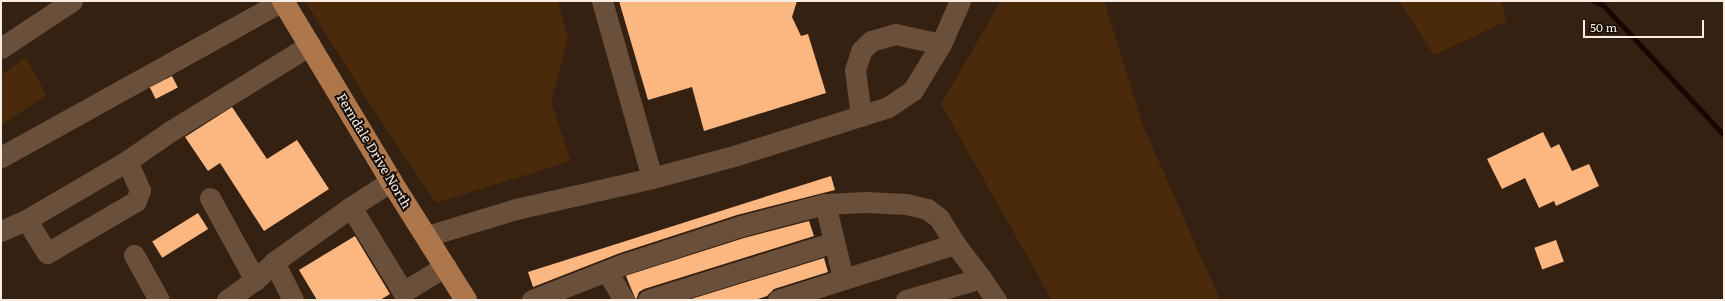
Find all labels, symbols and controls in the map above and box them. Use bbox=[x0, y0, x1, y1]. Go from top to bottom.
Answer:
scale bar bbox=[1585, 12, 1706, 38]
text: 50 m bbox=[1590, 18, 1617, 36]
street label: Ferndale Drive North bbox=[333, 91, 415, 211]

